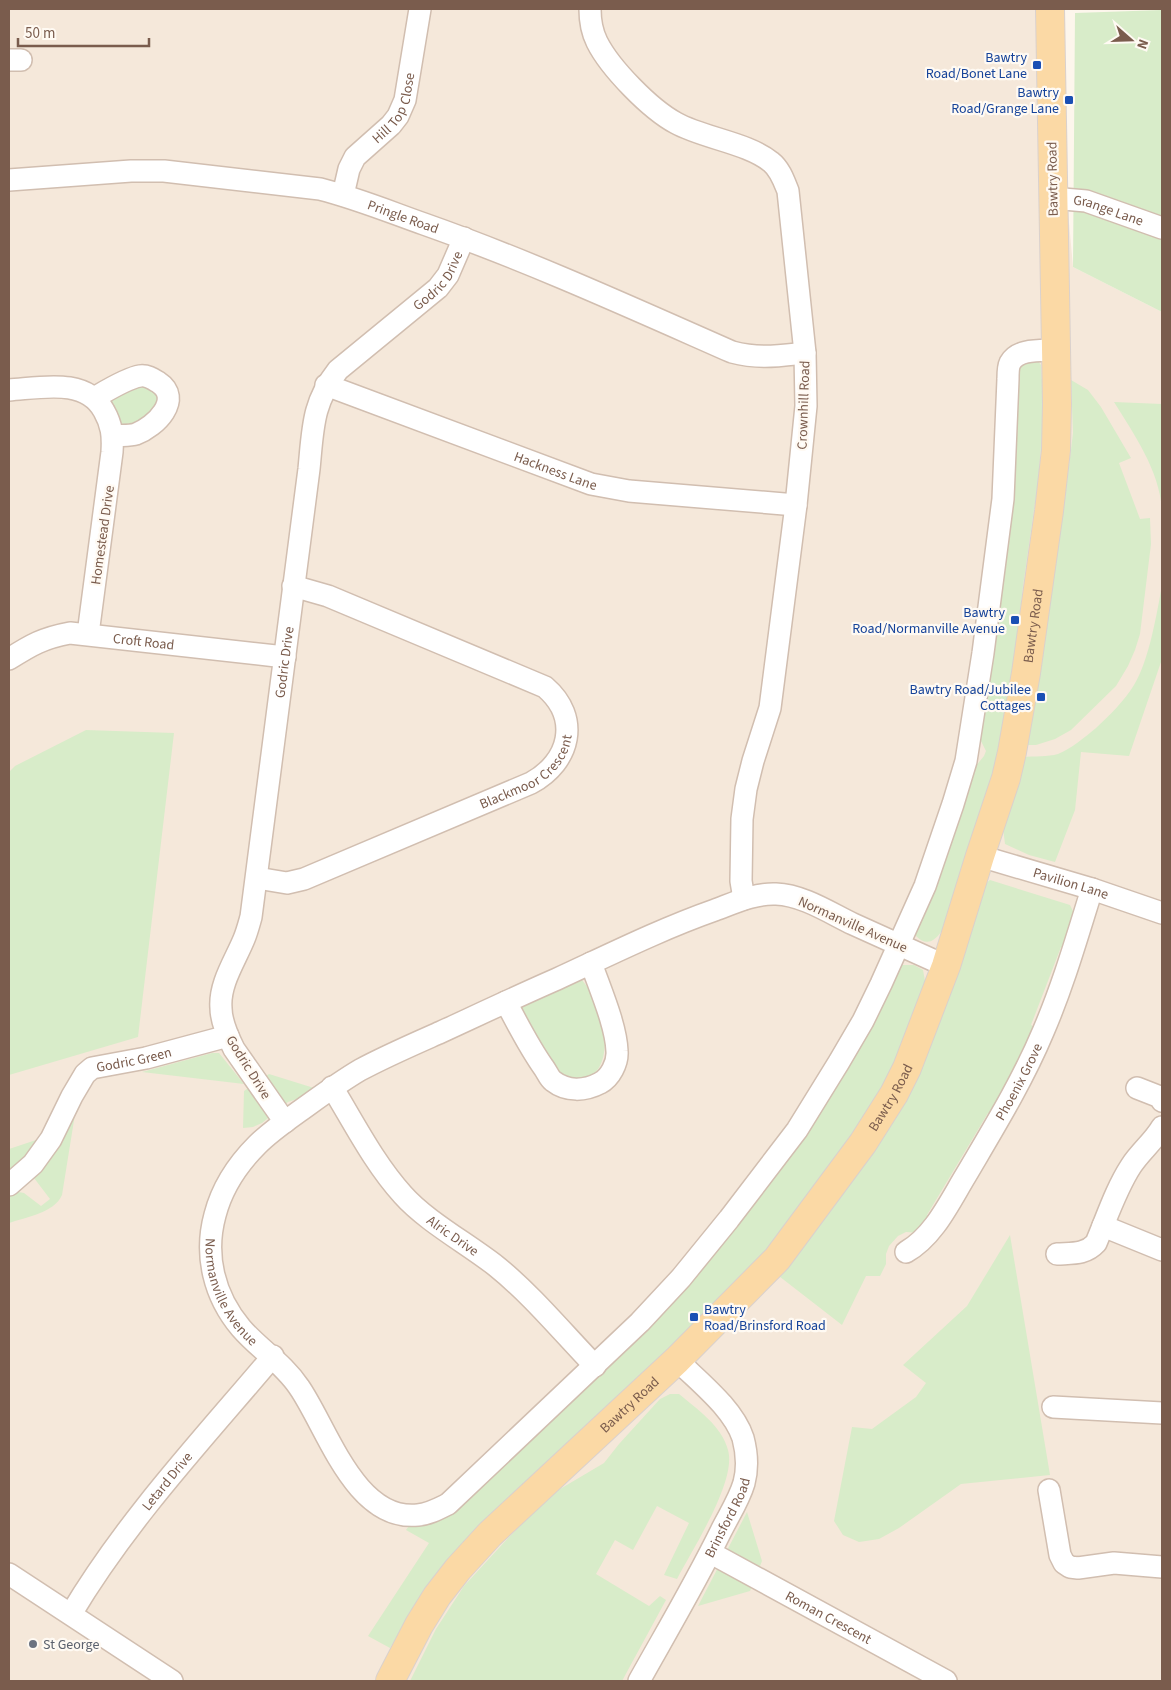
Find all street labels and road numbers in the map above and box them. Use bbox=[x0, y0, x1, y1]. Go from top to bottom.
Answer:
street label: Hill Top Close bbox=[368, 71, 420, 148]
street label: Bawtry Road bbox=[1042, 141, 1064, 216]
street label: Grange Lane bbox=[1072, 191, 1146, 232]
street label: Pringle Road bbox=[365, 195, 441, 239]
street label: Godric Drive bbox=[409, 248, 468, 316]
street label: Crownhill Road bbox=[792, 360, 816, 450]
street label: Hackness Lane bbox=[511, 447, 598, 496]
street label: Homestead Drive bbox=[86, 484, 120, 586]
street label: Bawtry Road bbox=[1019, 588, 1049, 664]
street label: Godric Drive bbox=[270, 625, 300, 699]
street label: Croft Road bbox=[112, 629, 175, 656]
street label: Blackmoor Crescent bbox=[477, 733, 578, 815]
street label: Pavilion Lane bbox=[1031, 863, 1111, 905]
street label: Normanville Avenue bbox=[795, 892, 911, 958]
street label: Godric Drive bbox=[221, 1032, 276, 1103]
street label: Phoenix Grove bbox=[991, 1040, 1048, 1125]
street label: Godric Green bbox=[95, 1043, 174, 1078]
street label: Bawtry Road bbox=[864, 1061, 918, 1136]
street label: Alric Drive bbox=[422, 1211, 482, 1261]
street label: Normanville Avenue bbox=[200, 1238, 262, 1351]
street label: Bawtry Road bbox=[596, 1372, 664, 1438]
street label: Letard Drive bbox=[137, 1448, 198, 1515]
street label: Brinsford Road bbox=[700, 1476, 756, 1561]
street label: Roman Crescent bbox=[781, 1586, 875, 1650]

